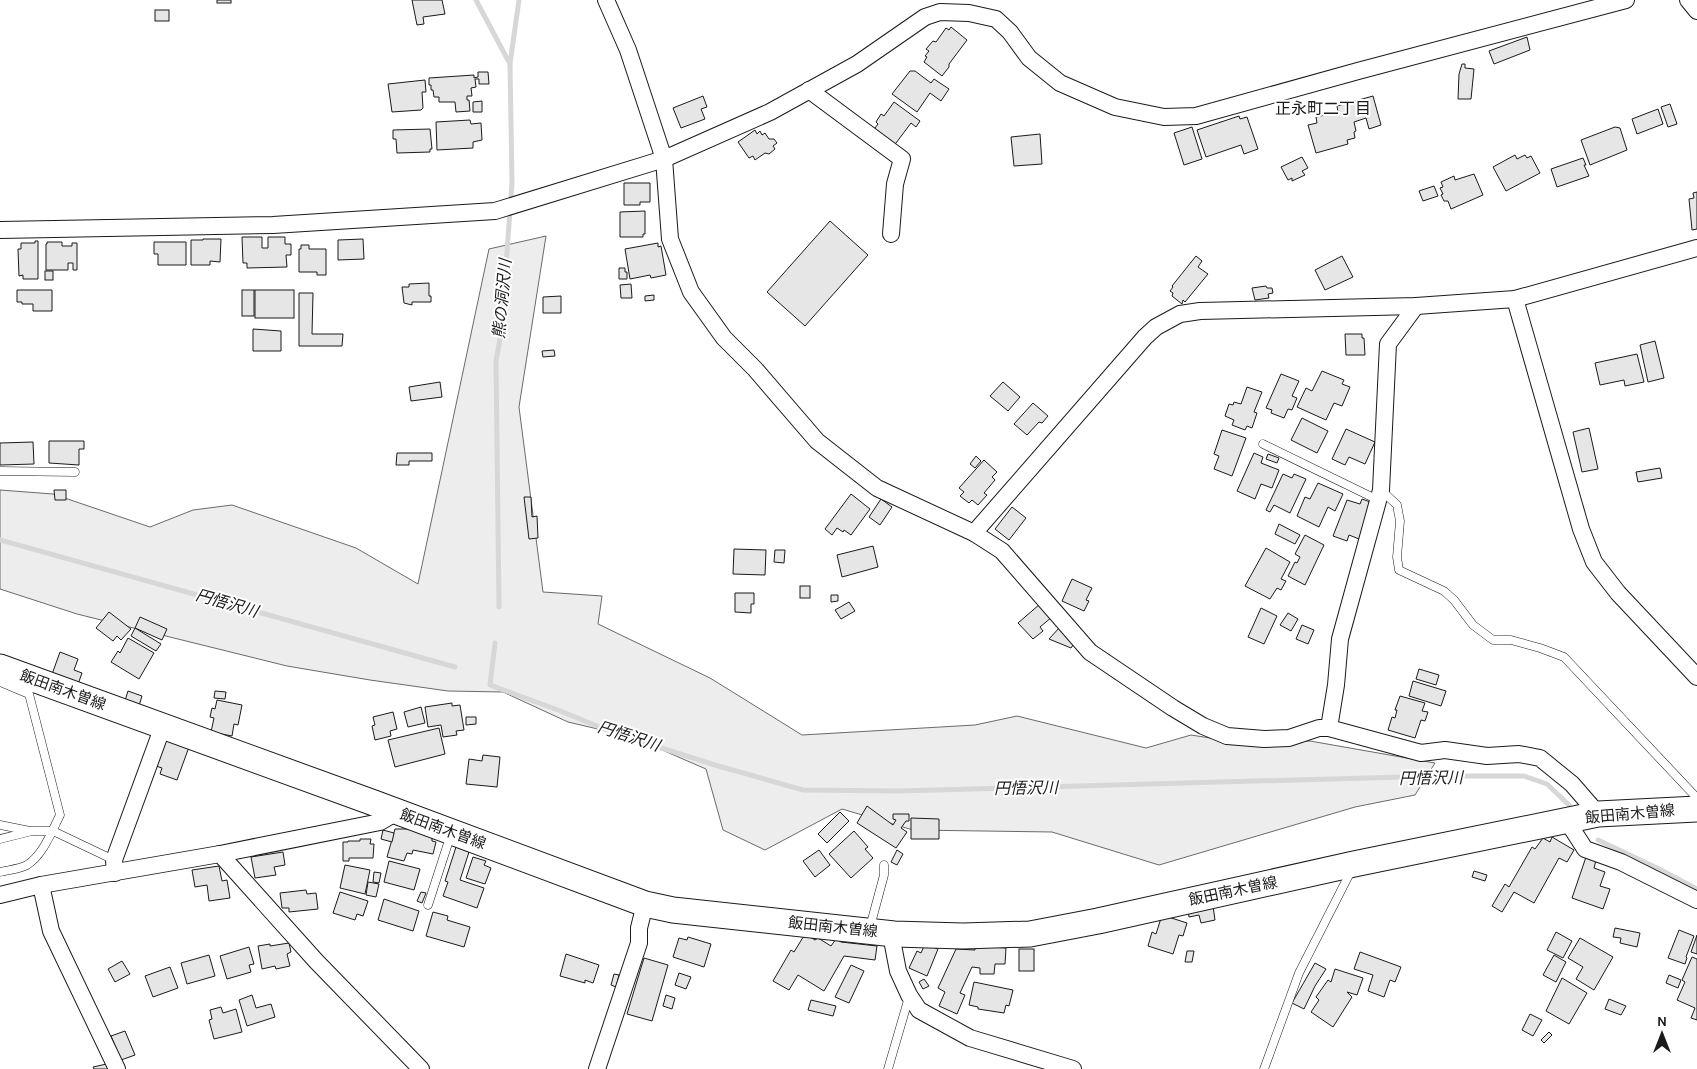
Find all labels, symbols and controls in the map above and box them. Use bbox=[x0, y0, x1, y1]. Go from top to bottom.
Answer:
district label: 正永町二丁目 bbox=[1275, 99, 1371, 118]
water label: 熊の洞沢川 bbox=[489, 256, 515, 340]
water label: 円悟沢川 bbox=[194, 585, 262, 622]
street label: 飯田南木曽線 bbox=[18, 666, 108, 714]
water label: 円悟沢川 bbox=[596, 717, 664, 756]
water label: 円悟沢川 bbox=[1399, 768, 1465, 788]
water label: 円悟沢川 bbox=[994, 778, 1060, 798]
street label: 飯田南木曽線 bbox=[1584, 801, 1676, 827]
street label: 飯田南木曽線 bbox=[398, 805, 488, 853]
street label: 飯田南木曽線 bbox=[1187, 873, 1279, 909]
street label: 飯田南木曽線 bbox=[787, 913, 879, 941]
north arrow bbox=[1637, 1009, 1687, 1059]
text: N bbox=[1657, 1013, 1667, 1030]

